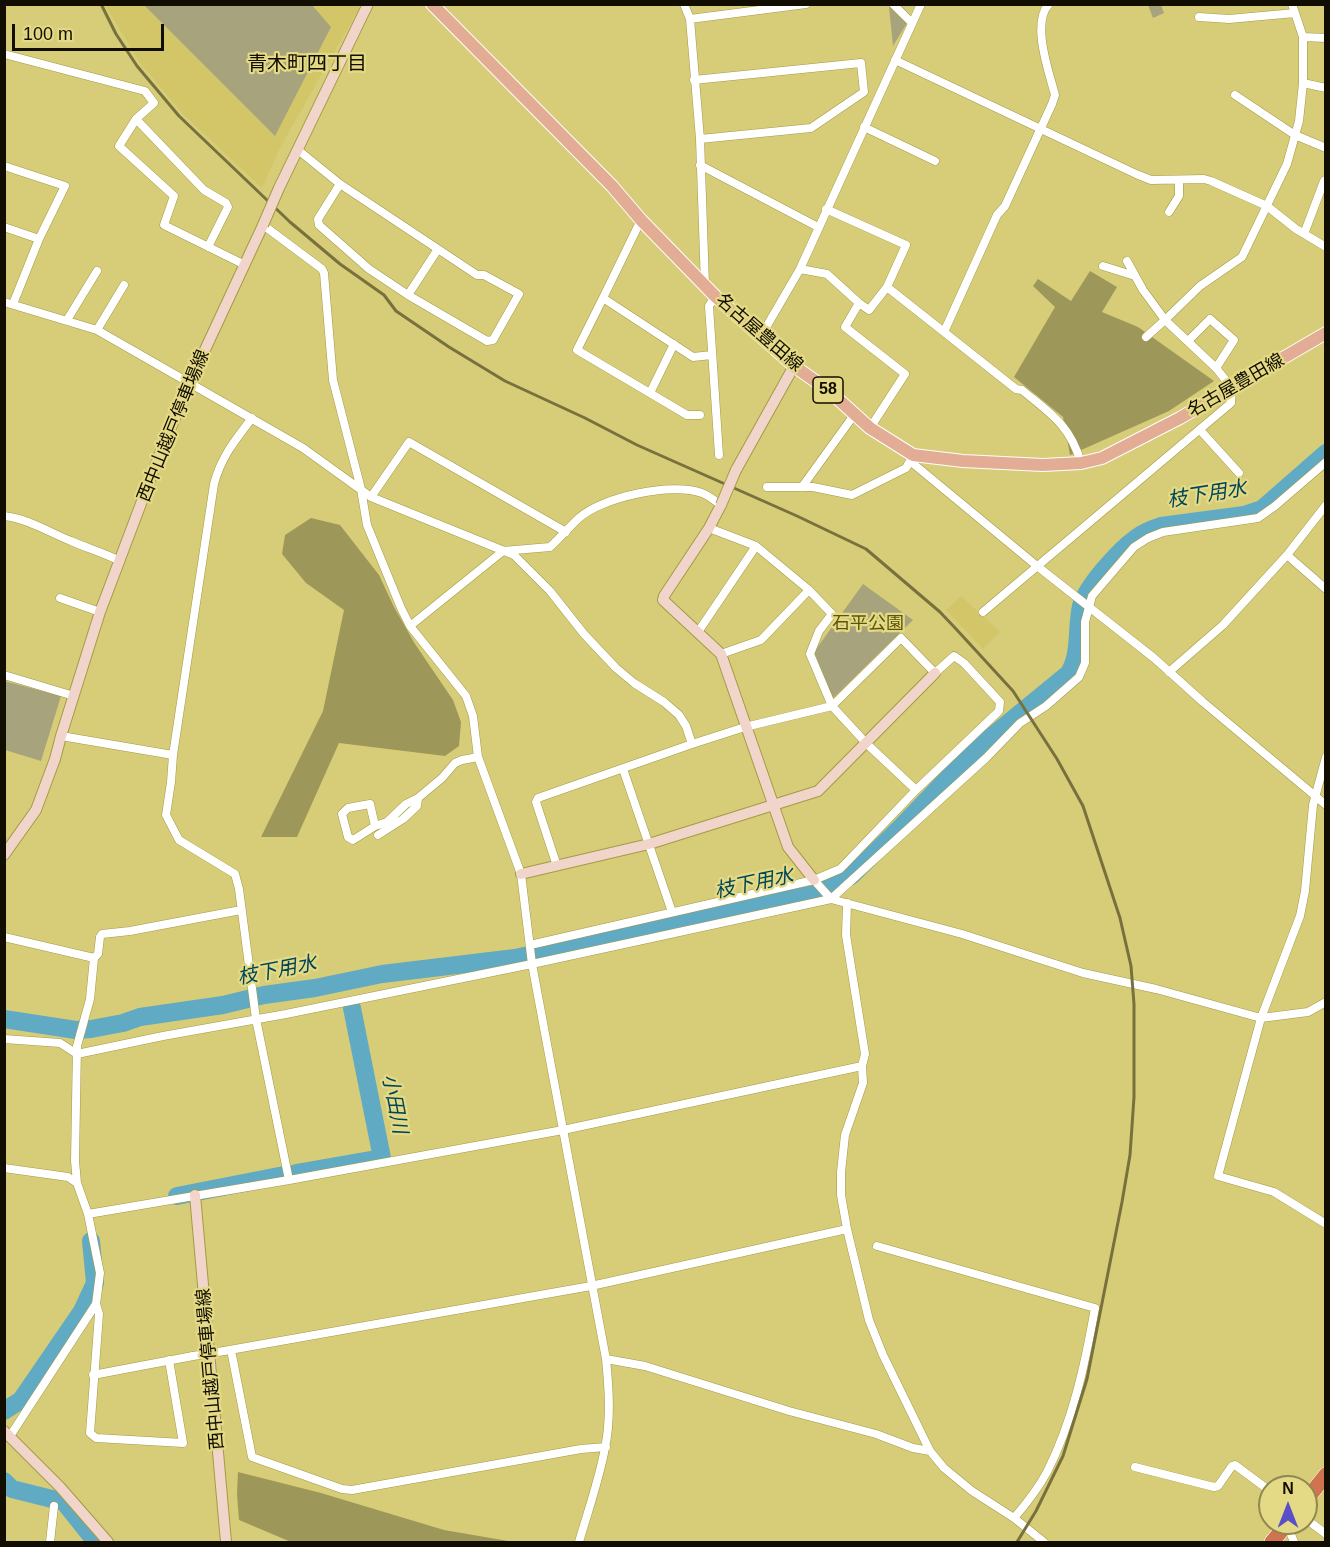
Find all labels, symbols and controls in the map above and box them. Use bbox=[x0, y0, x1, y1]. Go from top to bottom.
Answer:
scale bar bbox=[15, 12, 166, 50]
text: 100 m bbox=[23, 24, 73, 44]
district label: 青木町四丁目 bbox=[247, 52, 367, 76]
street label: 名古屋豊田線 bbox=[711, 289, 807, 377]
street label: 西中山越戸停車場線 bbox=[134, 347, 214, 505]
street label: 名古屋豊田線 bbox=[1184, 350, 1288, 422]
road number: 58 bbox=[813, 377, 843, 403]
water label: 枝下用水 bbox=[1166, 477, 1248, 513]
park label: 石平公園 bbox=[832, 613, 904, 635]
water label: 枝下用水 bbox=[712, 864, 796, 904]
water label: 枝下用水 bbox=[235, 952, 319, 990]
water label: 小田川 bbox=[376, 1072, 412, 1136]
street label: 西中山越戸停車場線 bbox=[193, 1287, 229, 1451]
north arrow bbox=[1258, 1475, 1318, 1535]
text: N bbox=[1282, 1480, 1294, 1497]

